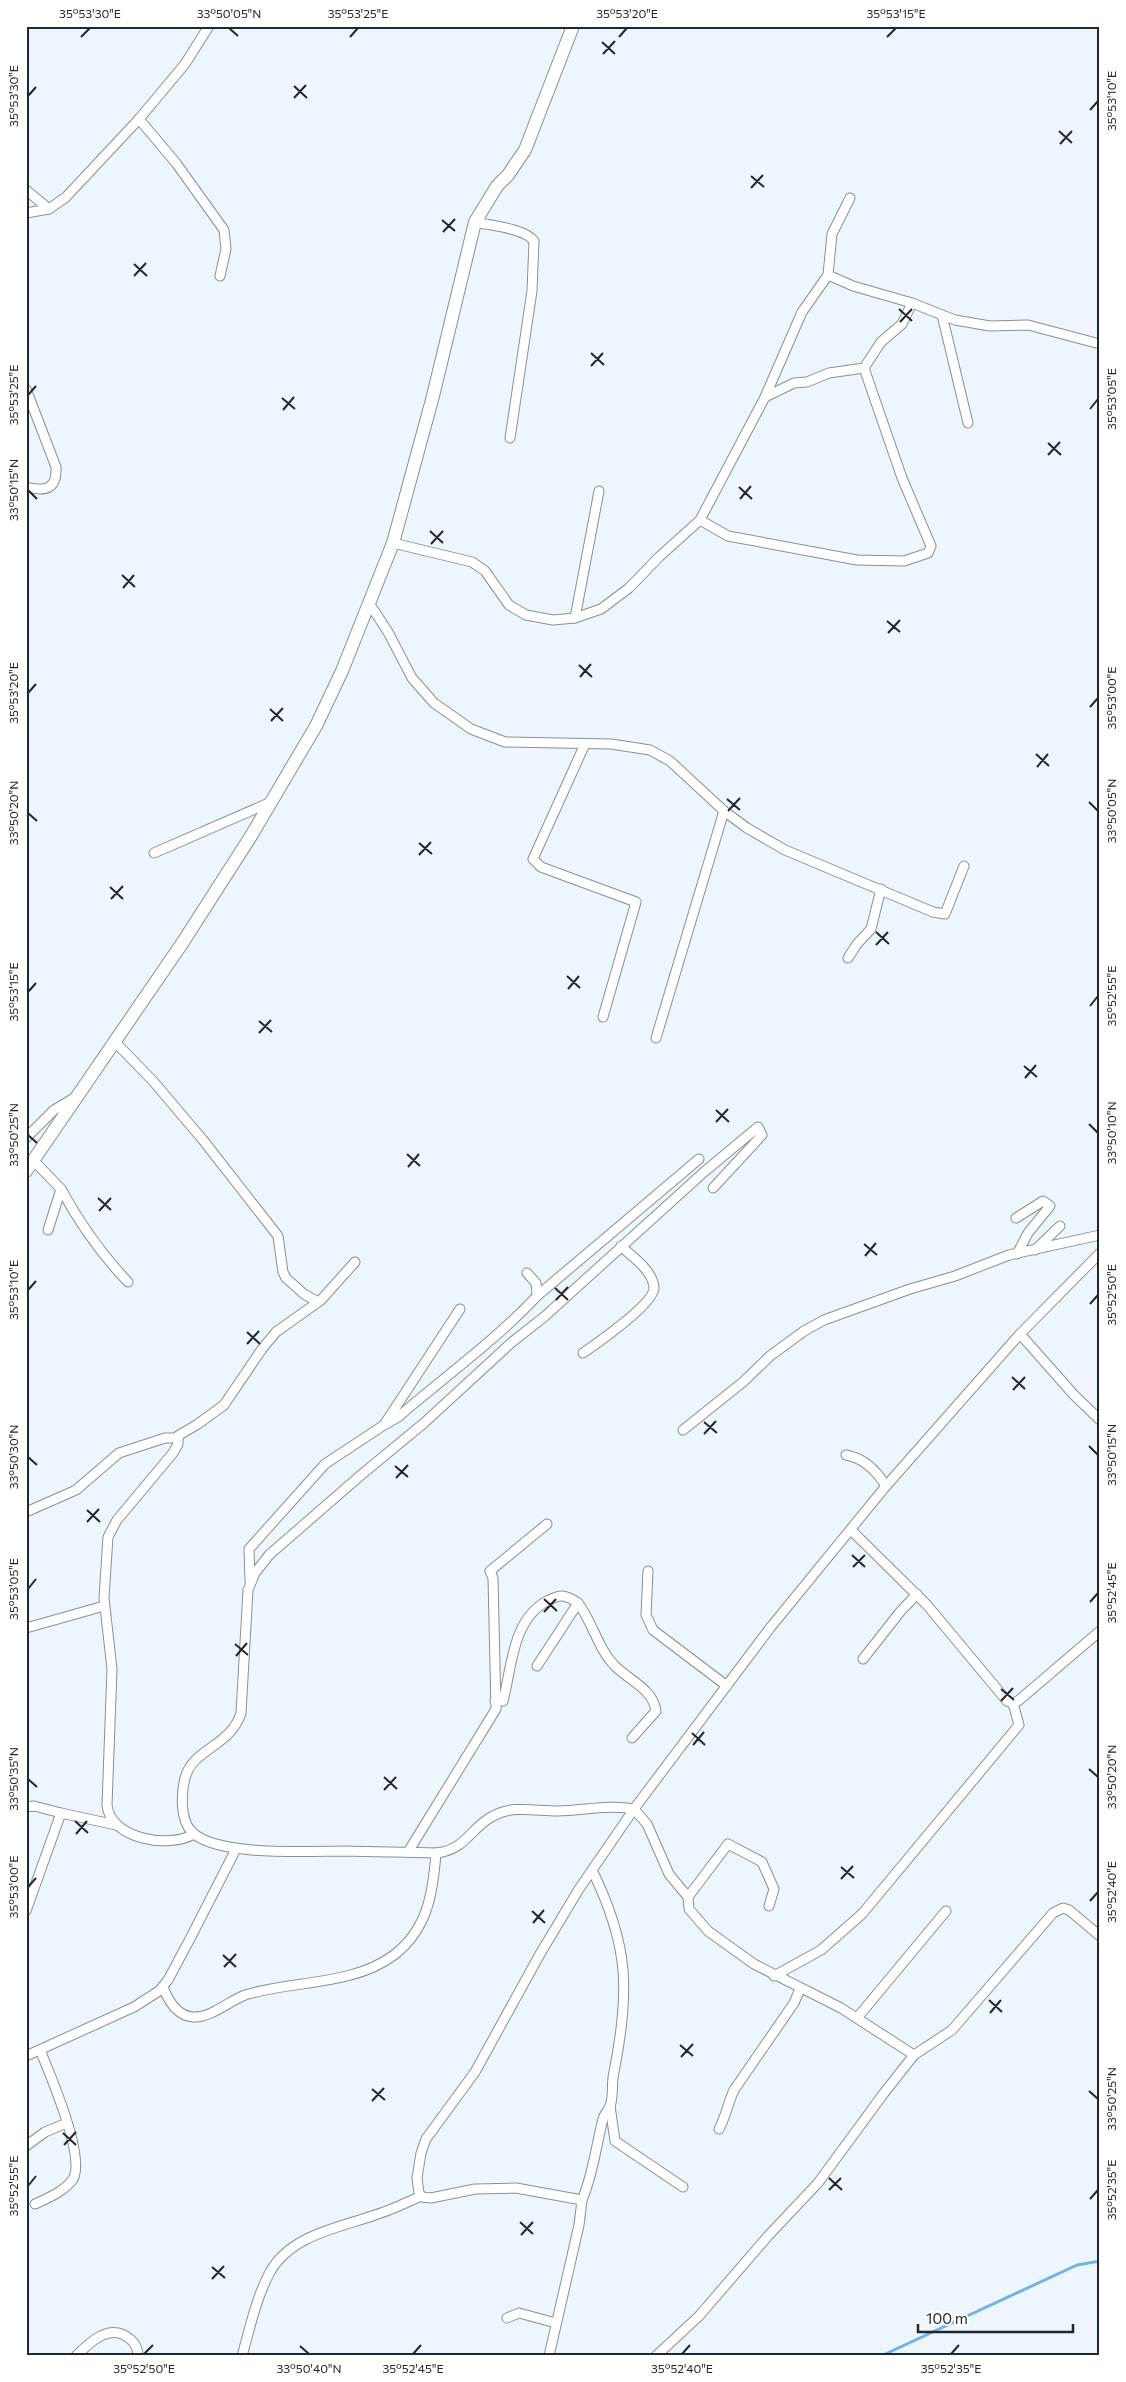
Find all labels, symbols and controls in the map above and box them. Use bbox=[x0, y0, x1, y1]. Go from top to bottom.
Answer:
text: 35°53'30"E bbox=[59, 6, 121, 20]
text: 33°50'05"N bbox=[197, 6, 261, 20]
text: 35°53'25"E bbox=[328, 6, 388, 20]
text: 35°53'20"E bbox=[596, 6, 658, 20]
text: 35°53'15"E bbox=[866, 6, 926, 20]
text: 35°53'30"E bbox=[6, 65, 20, 127]
text: 35°53'10"E bbox=[1104, 71, 1118, 131]
text: 35°53'25"E bbox=[6, 365, 20, 425]
text: 35°53'05"E bbox=[1104, 368, 1118, 430]
text: 33°50'15"N bbox=[6, 459, 20, 521]
text: 35°53'20"E bbox=[6, 662, 20, 724]
text: 35°53'00"E bbox=[1104, 667, 1118, 729]
text: 33°50'05"N bbox=[1104, 779, 1118, 843]
text: 33°50'20"N bbox=[6, 781, 20, 845]
text: 35°53'15"E bbox=[6, 962, 20, 1022]
text: 35°52'55"E bbox=[1104, 966, 1118, 1026]
text: 33°50'10"N bbox=[1104, 1102, 1118, 1164]
text: 33°50'25"N bbox=[6, 1103, 20, 1167]
text: 35°53'10"E bbox=[6, 1260, 20, 1320]
text: 35°52'50"E bbox=[1104, 1264, 1118, 1326]
text: 33°50'15"N bbox=[1104, 1424, 1118, 1486]
text: 33°50'30"N bbox=[6, 1425, 20, 1489]
text: 35°53'05"E bbox=[6, 1558, 20, 1620]
text: 35°52'45"E bbox=[1104, 1562, 1118, 1624]
text: 33°50'20"N bbox=[1104, 1745, 1118, 1809]
text: 33°50'35"N bbox=[6, 1747, 20, 1811]
text: 35°53'00"E bbox=[6, 1856, 20, 1918]
text: 35°52'40"E bbox=[1104, 1861, 1118, 1923]
text: 33°50'25"N bbox=[1104, 2067, 1118, 2131]
text: 35°52'55"E bbox=[6, 2156, 20, 2216]
text: 35°52'35"E bbox=[1104, 2160, 1118, 2220]
scale bar bbox=[918, 2302, 1074, 2334]
text: 100 m bbox=[926, 2309, 968, 2327]
text: 35°52'50"E bbox=[113, 2361, 175, 2375]
text: 33°50'40"N bbox=[277, 2361, 341, 2375]
text: 35°52'45"E bbox=[382, 2361, 444, 2375]
text: 35°52'40"E bbox=[651, 2361, 713, 2375]
text: 35°52'35"E bbox=[921, 2361, 981, 2375]

